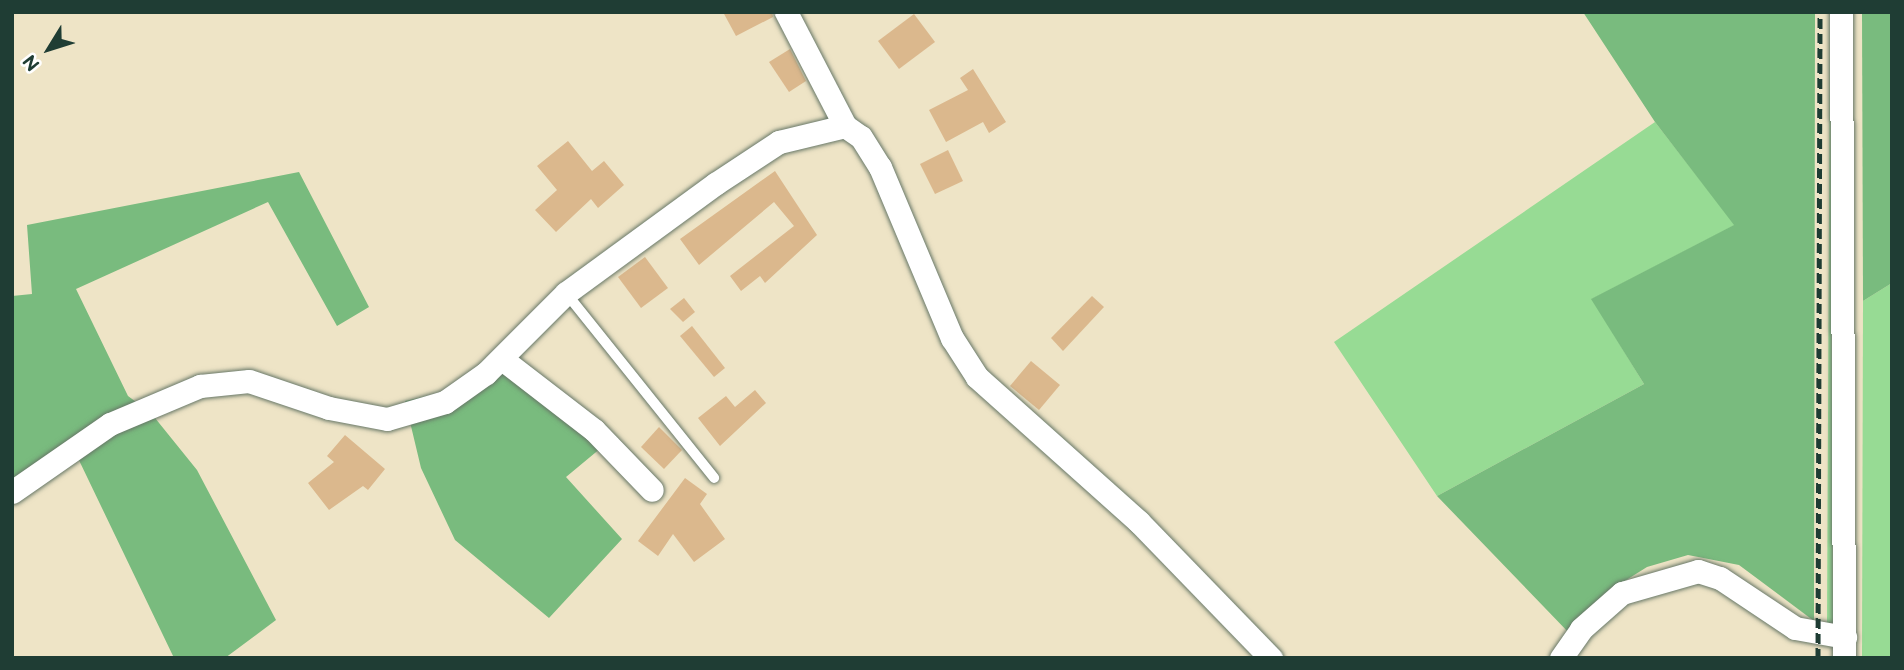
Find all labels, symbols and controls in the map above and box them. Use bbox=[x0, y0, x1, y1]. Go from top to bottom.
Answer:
north arrow bbox=[14, 14, 84, 84]
text: N bbox=[19, 50, 46, 75]

